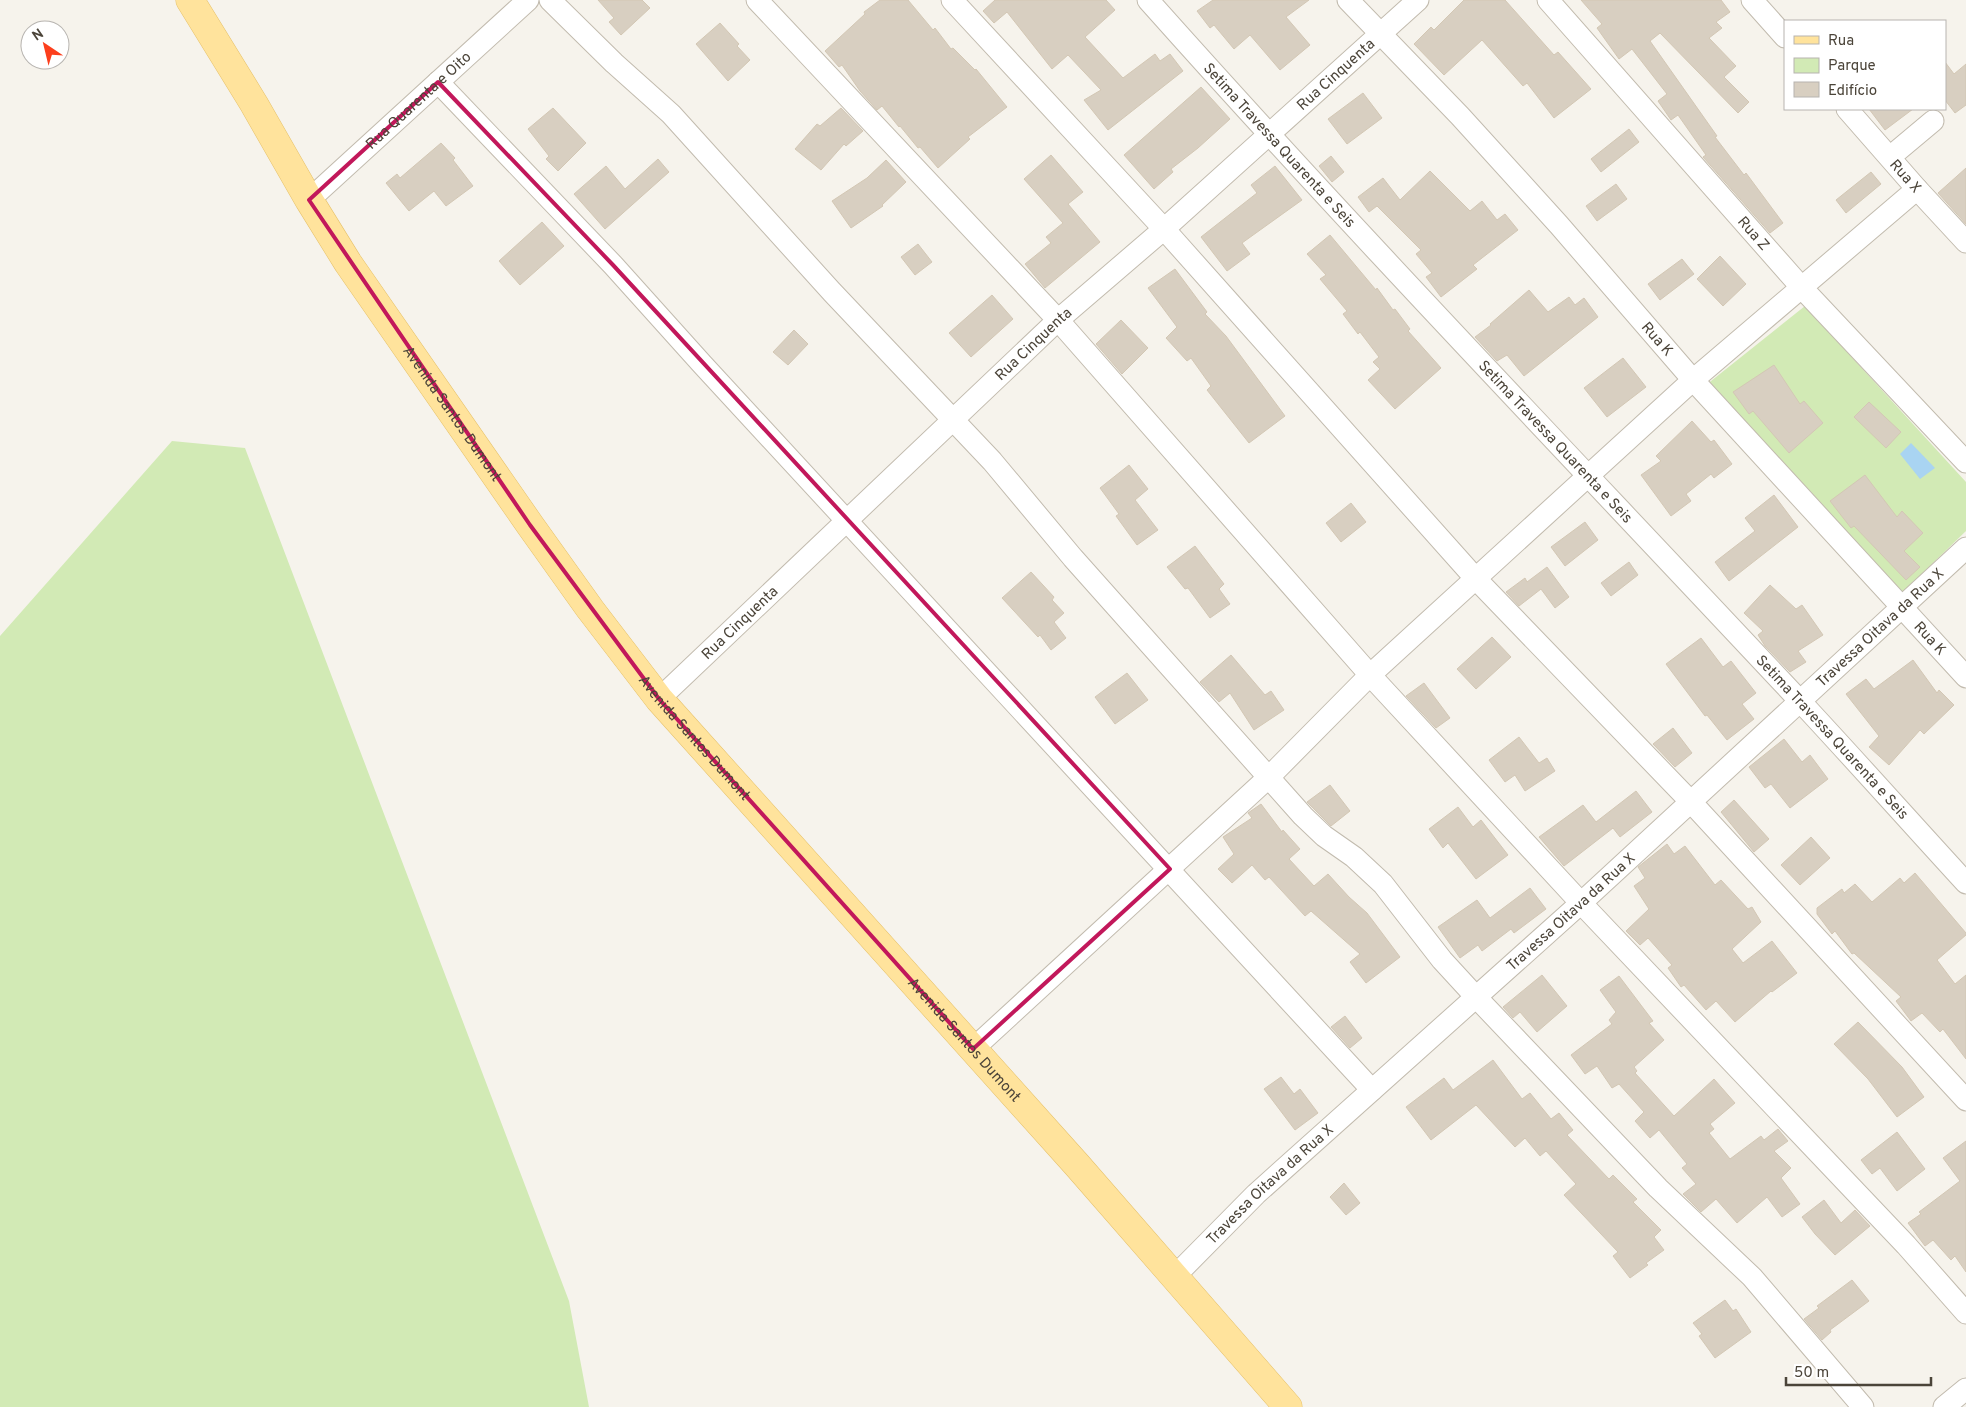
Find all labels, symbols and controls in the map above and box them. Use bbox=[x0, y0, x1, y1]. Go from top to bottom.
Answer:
north arrow bbox=[20, 20, 70, 70]
legend bbox=[1784, 20, 1946, 110]
text: N bbox=[29, 26, 47, 45]
text: Rua bbox=[1828, 32, 1854, 51]
street label: Rua Cinquenta bbox=[1294, 35, 1380, 116]
street label: Rua Quarenta e Oito bbox=[362, 48, 476, 154]
text: Parque bbox=[1828, 57, 1876, 76]
street label: Setima Travessa Quarenta e Seis bbox=[1198, 60, 1359, 233]
text: Edifício bbox=[1828, 82, 1877, 101]
street label: Rua X bbox=[1885, 156, 1924, 198]
street label: Rua Z bbox=[1732, 213, 1773, 255]
street label: Rua Cinquenta bbox=[992, 304, 1077, 386]
street label: Rua K bbox=[1636, 319, 1677, 361]
street label: Avenida Santos Dumont bbox=[398, 343, 505, 486]
street label: Setima Travessa Quarenta e Seis bbox=[1473, 357, 1636, 528]
street label: Travessa Oitava da Rua X bbox=[1813, 565, 1949, 692]
street label: Rua Cinquenta bbox=[698, 583, 783, 665]
street label: Rua K bbox=[1909, 618, 1950, 660]
street label: Setima Travessa Quarenta e Seis bbox=[1751, 652, 1912, 824]
street label: Avenida Santos Dumont bbox=[633, 672, 754, 805]
street label: Travessa Oitava da Rua X bbox=[1503, 850, 1640, 976]
street label: Avenida Santos Dumont bbox=[903, 974, 1024, 1107]
street label: Travessa Oitava da Rua X bbox=[1203, 1121, 1338, 1249]
scale bar bbox=[1786, 1354, 1931, 1386]
text: 50 m bbox=[1794, 1364, 1829, 1383]

